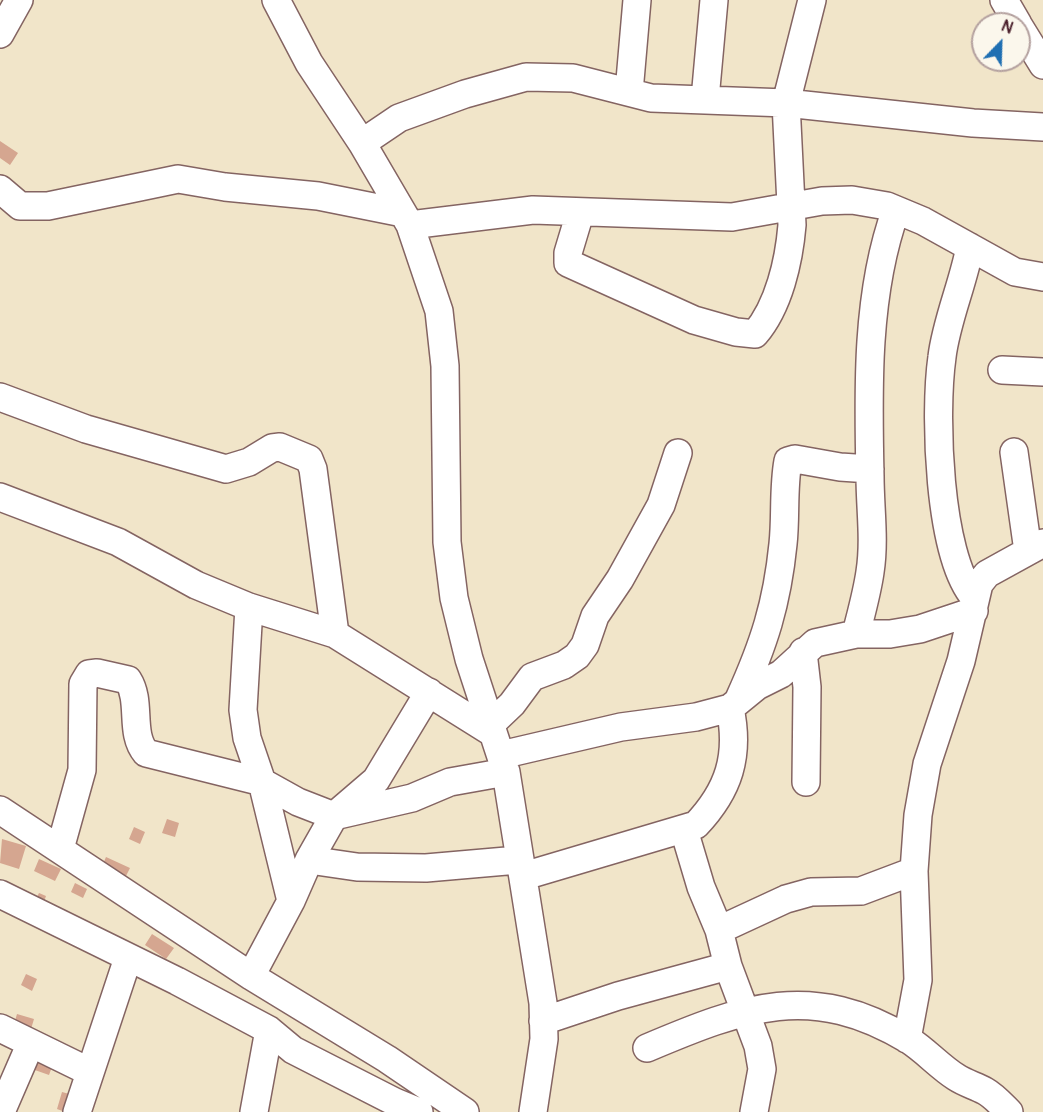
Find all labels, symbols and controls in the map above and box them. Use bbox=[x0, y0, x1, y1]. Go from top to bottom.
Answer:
north arrow bbox=[971, 12, 1031, 72]
text: N bbox=[998, 16, 1016, 39]

